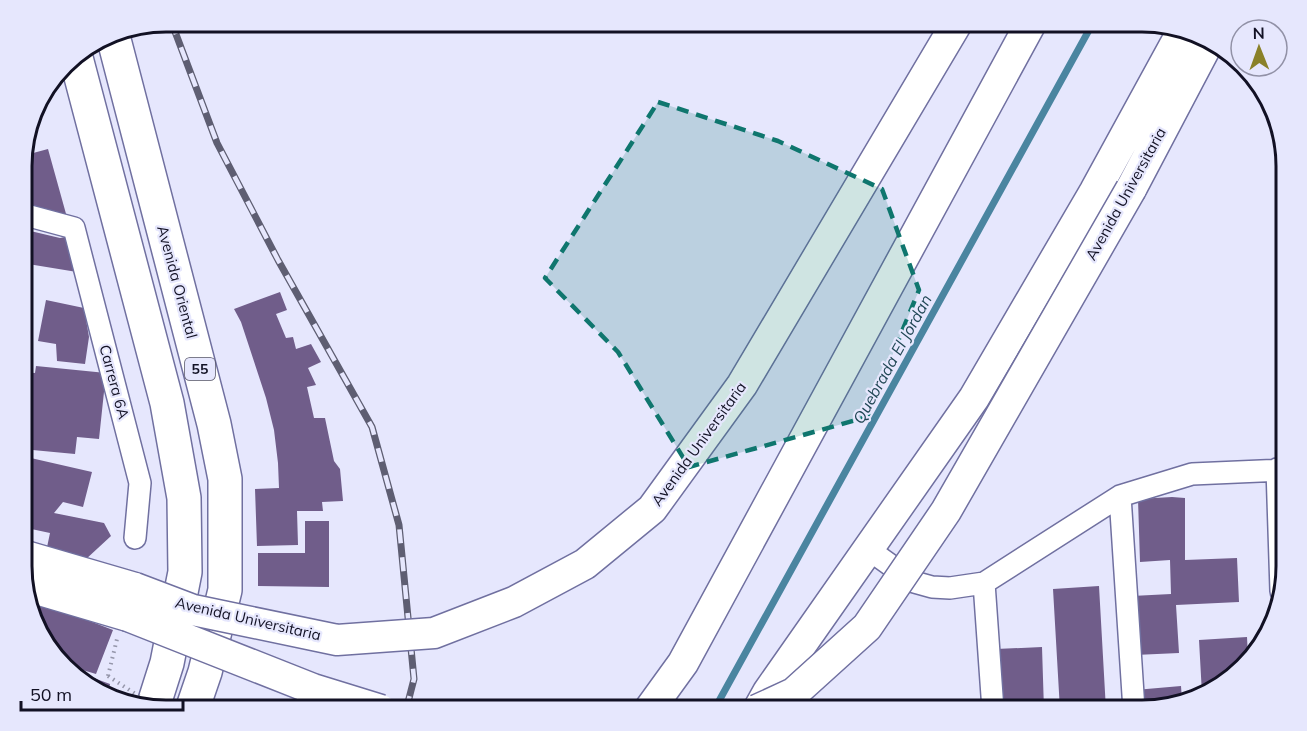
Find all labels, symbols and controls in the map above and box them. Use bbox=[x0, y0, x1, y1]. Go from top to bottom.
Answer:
north arrow bbox=[1229, 18, 1289, 78]
text: N bbox=[1253, 23, 1265, 43]
street label: Avenida Universitaria bbox=[1081, 124, 1170, 263]
street label: Avenida Oriental bbox=[153, 223, 202, 340]
water label: Quebrada El Jordan bbox=[848, 291, 936, 427]
street label: Carrera 6A bbox=[95, 343, 134, 421]
road number: 55 bbox=[185, 358, 215, 380]
street label: Avenida Universitaria bbox=[647, 378, 750, 510]
street label: Avenida Universitaria bbox=[173, 593, 323, 645]
scale bar bbox=[21, 674, 183, 712]
text: 50 m bbox=[30, 683, 72, 706]

